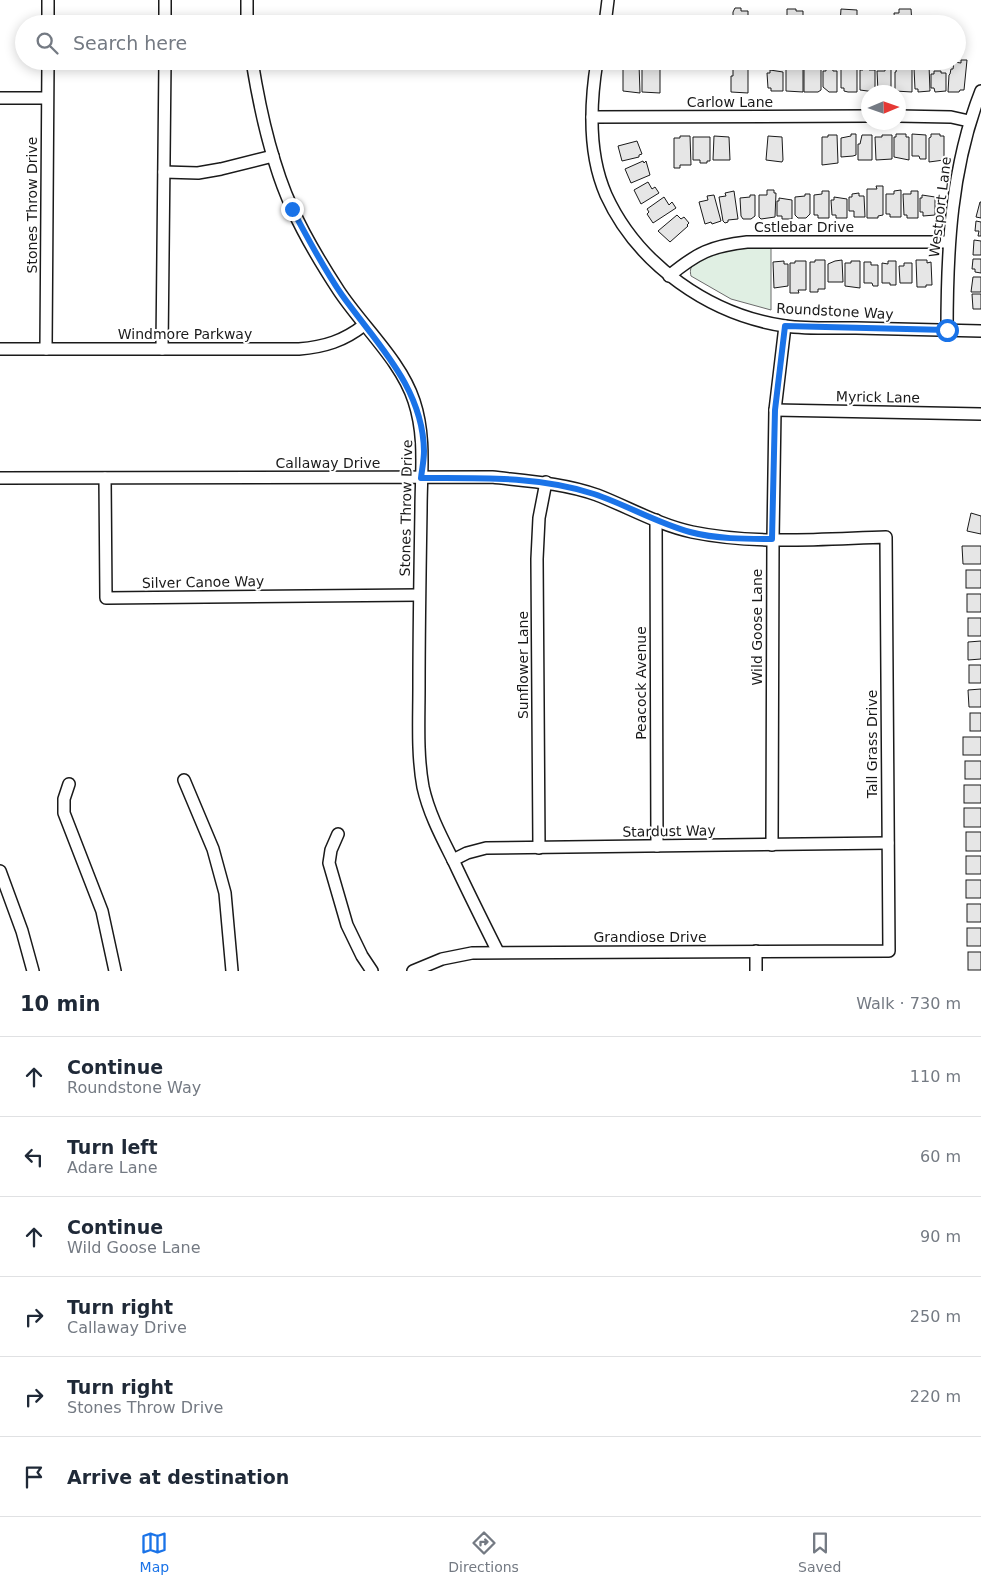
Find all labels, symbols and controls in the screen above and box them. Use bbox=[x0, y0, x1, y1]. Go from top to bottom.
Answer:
search box bbox=[15, 15, 966, 70]
icon: search bbox=[33, 29, 61, 57]
text: Search here bbox=[73, 32, 187, 54]
north arrow bbox=[861, 85, 906, 130]
street label: Carlow Lane bbox=[687, 94, 773, 110]
street label: Stones Throw Drive bbox=[24, 137, 40, 273]
street label: Westport Lane bbox=[926, 156, 954, 258]
route end bbox=[281, 198, 304, 221]
street label: Cstlebar Drive bbox=[754, 219, 854, 235]
street label: Roundstone Way bbox=[776, 300, 894, 322]
route start bbox=[936, 319, 959, 342]
street label: Windmore Parkway bbox=[118, 326, 252, 342]
street label: Myrick Lane bbox=[836, 388, 920, 406]
street label: Stones Throw Drive bbox=[397, 439, 415, 577]
street label: Callaway Drive bbox=[276, 455, 380, 471]
street label: Wild Goose Lane bbox=[749, 569, 765, 685]
street label: Silver Canoe Way bbox=[142, 573, 264, 591]
street label: Sunflower Lane bbox=[515, 611, 531, 719]
street label: Peacock Avenue bbox=[633, 626, 649, 740]
street label: Tall Grass Drive bbox=[864, 690, 880, 799]
street label: Stardust Way bbox=[622, 822, 716, 840]
street label: Grandiose Drive bbox=[593, 929, 707, 945]
text: 10 min bbox=[20, 992, 101, 1016]
text: Walk · 730 m bbox=[856, 994, 961, 1013]
text: Continue bbox=[67, 1056, 163, 1078]
icon: ahead bbox=[20, 1063, 48, 1091]
text: 110 m bbox=[910, 1067, 961, 1086]
text: Roundstone Way bbox=[67, 1078, 201, 1097]
text: Turn left bbox=[67, 1136, 158, 1158]
icon: left bbox=[20, 1143, 48, 1171]
text: 60 m bbox=[920, 1147, 961, 1166]
text: Adare Lane bbox=[67, 1158, 157, 1177]
text: Continue bbox=[67, 1216, 163, 1238]
icon: ahead bbox=[20, 1223, 48, 1251]
text: 90 m bbox=[920, 1227, 961, 1246]
text: Wild Goose Lane bbox=[67, 1238, 201, 1257]
text: Turn right bbox=[67, 1296, 173, 1318]
icon: right bbox=[20, 1303, 48, 1331]
text: 250 m bbox=[910, 1307, 961, 1326]
text: Callaway Drive bbox=[67, 1318, 187, 1337]
text: Turn right bbox=[67, 1376, 173, 1398]
icon: right bbox=[20, 1383, 48, 1411]
text: 220 m bbox=[910, 1387, 961, 1406]
text: Stones Throw Drive bbox=[67, 1398, 223, 1417]
icon: arrive bbox=[20, 1463, 48, 1491]
text: Arrive at destination bbox=[67, 1466, 289, 1488]
tab: Map bbox=[140, 1529, 169, 1575]
tab: Directions bbox=[448, 1529, 519, 1575]
tab: Saved bbox=[798, 1529, 841, 1575]

